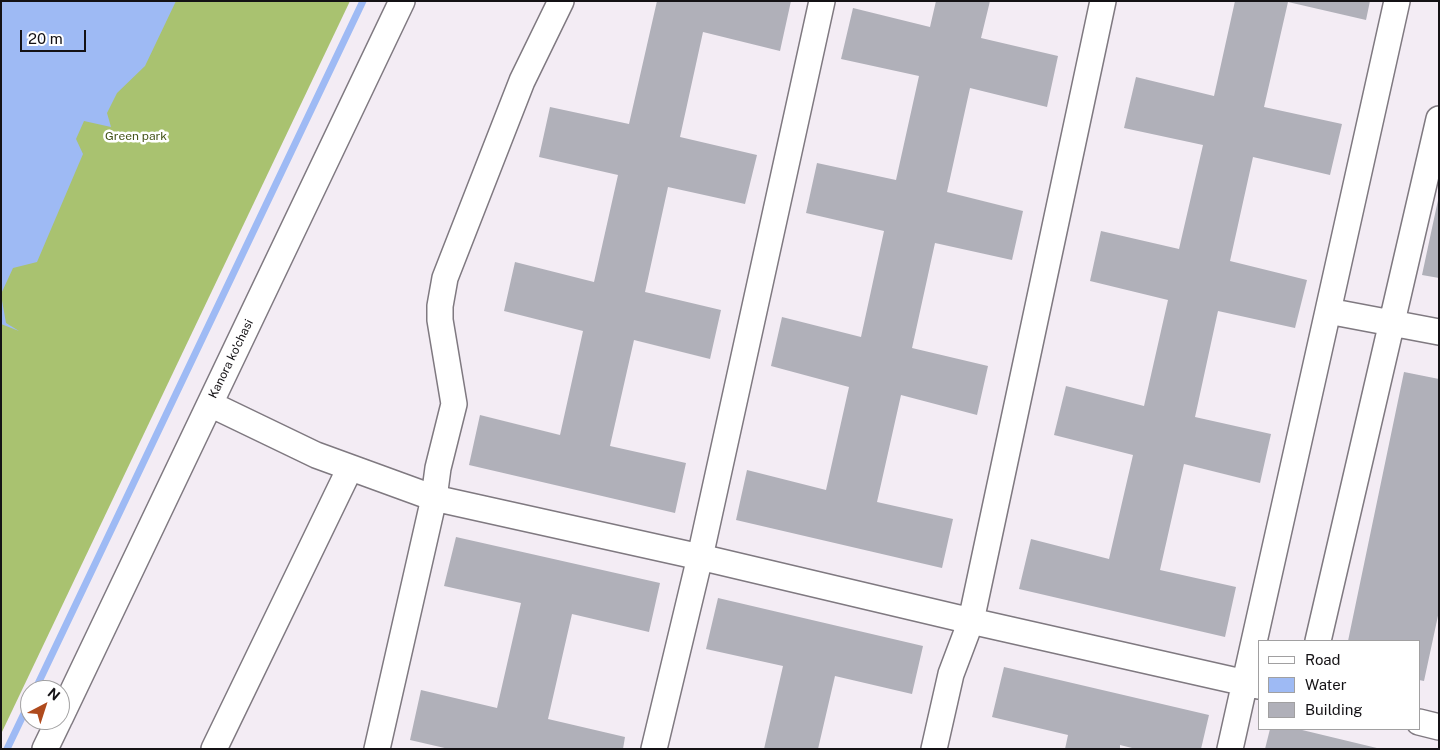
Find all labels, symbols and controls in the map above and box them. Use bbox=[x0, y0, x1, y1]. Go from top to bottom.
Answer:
scale bar bbox=[22, 20, 89, 52]
text: 20 m bbox=[28, 30, 63, 47]
park label: Green park bbox=[105, 129, 167, 143]
street label: Kanora ko'chasi bbox=[206, 317, 256, 401]
legend bbox=[1258, 640, 1420, 730]
text: Road bbox=[1305, 651, 1341, 668]
text: Water bbox=[1305, 676, 1347, 693]
north arrow bbox=[20, 680, 70, 730]
text: N bbox=[45, 685, 63, 704]
text: Building bbox=[1305, 701, 1363, 718]

